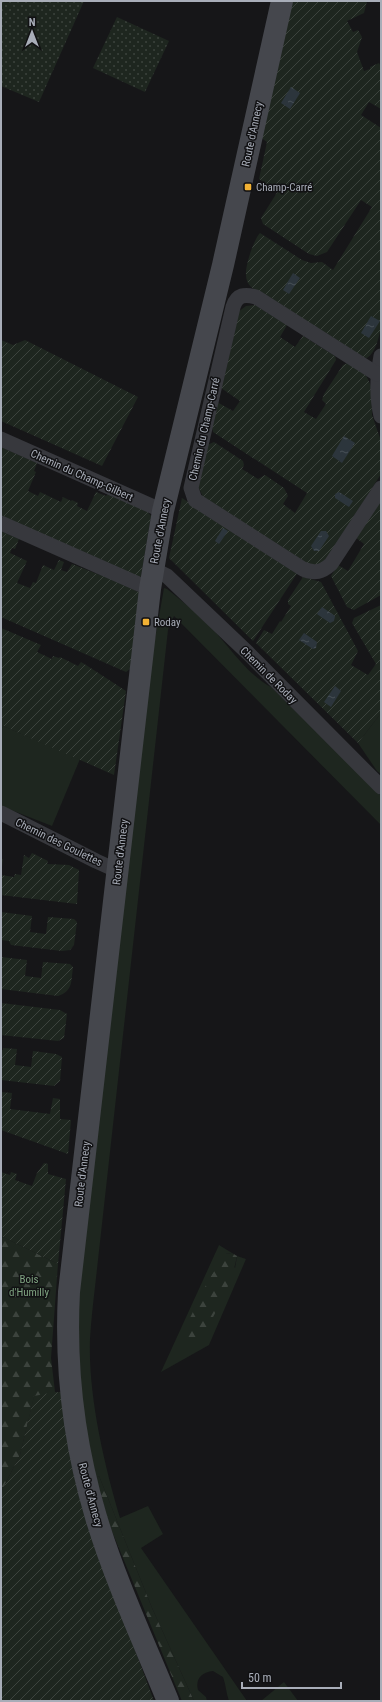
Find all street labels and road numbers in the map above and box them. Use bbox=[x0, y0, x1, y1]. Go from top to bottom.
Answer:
street label: Route d'Annecy bbox=[239, 100, 266, 168]
street label: Chemin du Champ-Carré bbox=[186, 376, 223, 482]
street label: Chemin du Champ-Gilbert bbox=[28, 447, 135, 504]
street label: Route d'Annecy bbox=[148, 497, 173, 565]
street label: Chemin de Roday bbox=[238, 644, 300, 707]
street label: Chemin des Goulettes bbox=[13, 816, 104, 869]
street label: Route d'Annecy bbox=[110, 818, 131, 886]
street label: Route d'Annecy bbox=[72, 1140, 93, 1208]
street label: Route d'Annecy bbox=[76, 1461, 105, 1529]

